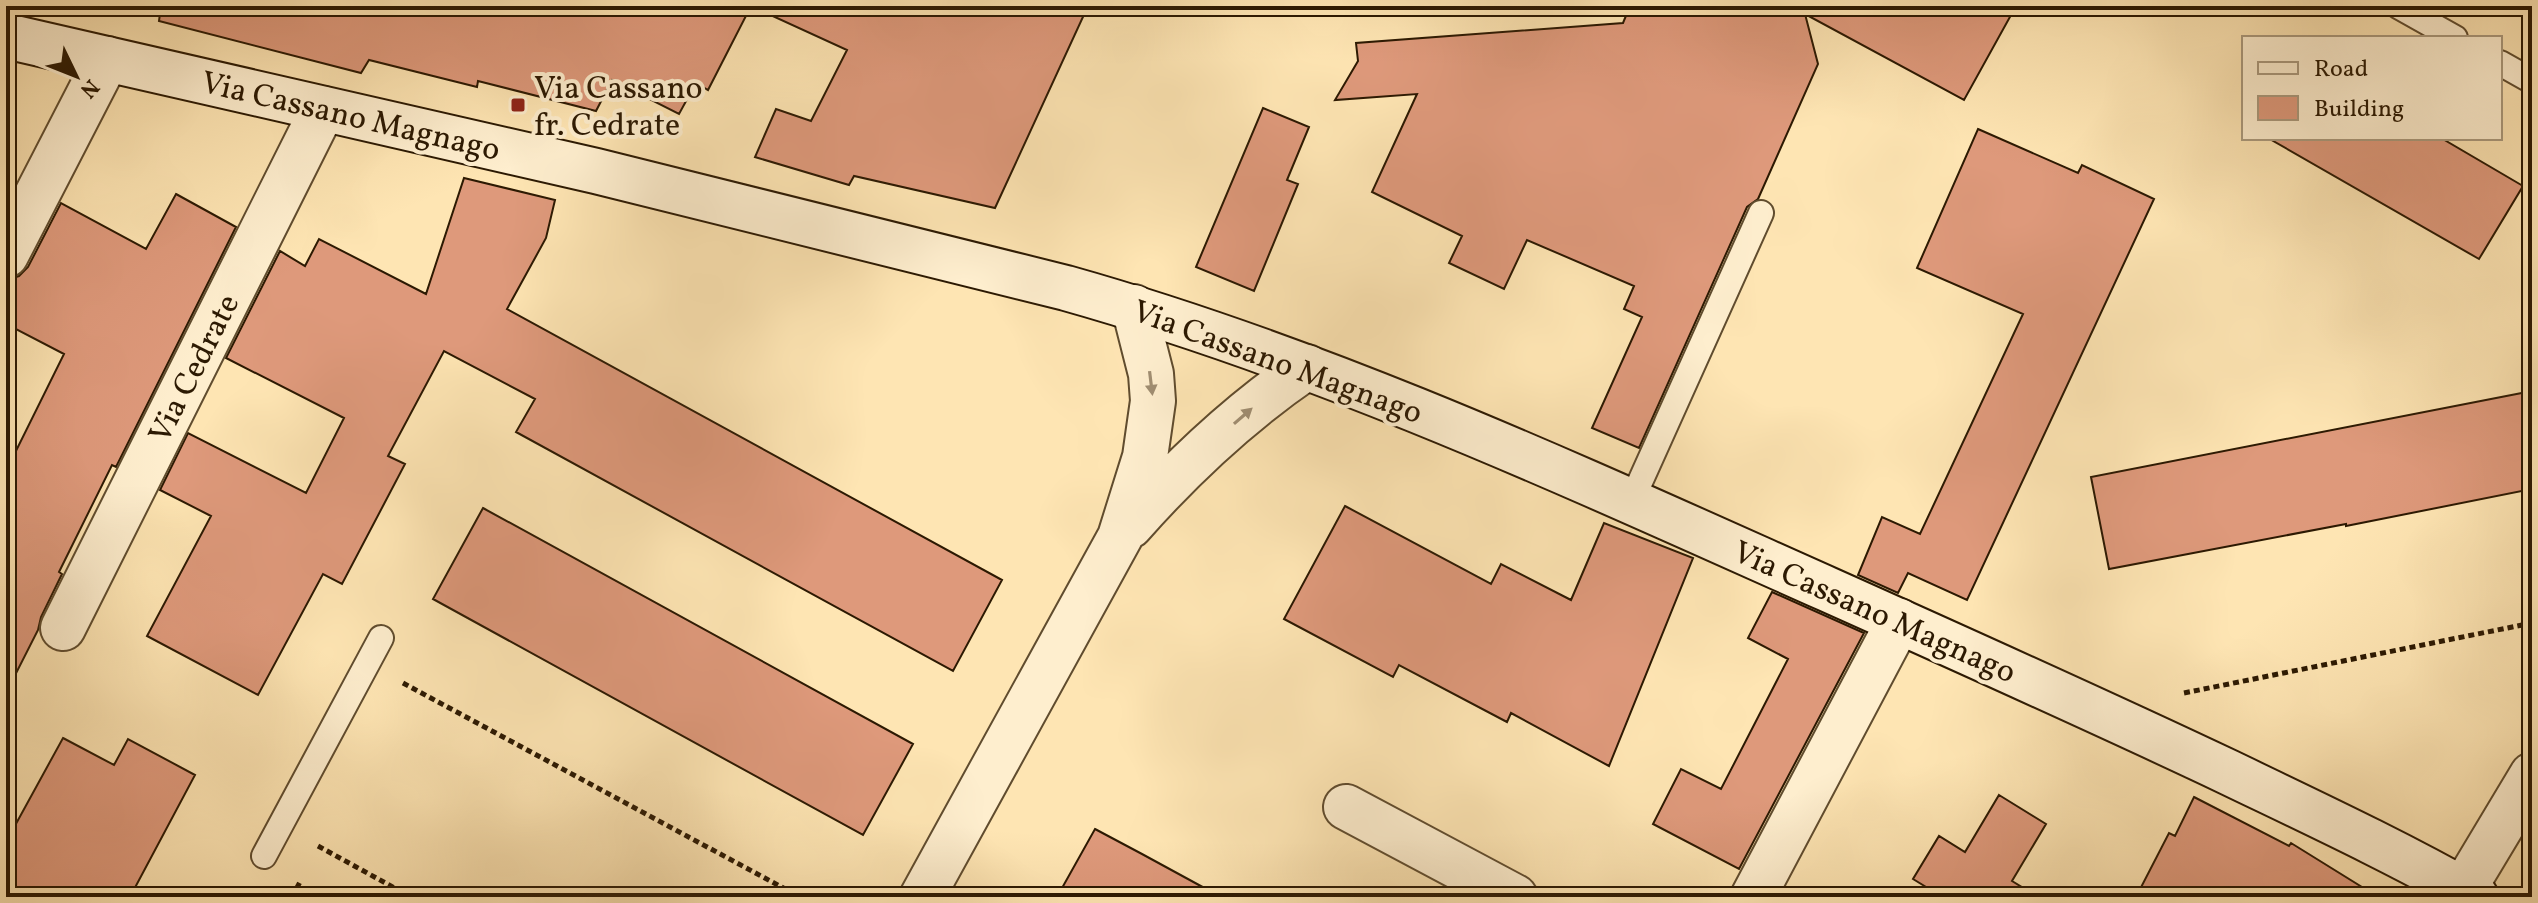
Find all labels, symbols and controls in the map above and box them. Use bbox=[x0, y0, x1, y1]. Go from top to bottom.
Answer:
north arrow bbox=[36, 36, 116, 116]
legend bbox=[2242, 36, 2502, 140]
text: Road bbox=[2314, 53, 2368, 87]
street label: Via Cassano Magnago bbox=[197, 62, 504, 174]
place label: Via Cassano fr. Cedrate bbox=[534, 68, 703, 149]
text: N bbox=[72, 72, 106, 104]
text: Building bbox=[2314, 93, 2404, 127]
marker: Via Cassano fr. Cedrate bbox=[509, 96, 527, 114]
street label: Via Cedrate bbox=[139, 287, 252, 451]
street label: Via Cassano Magnago bbox=[1126, 291, 1428, 437]
one-way arrow bbox=[1145, 371, 1158, 396]
one-way arrow bbox=[1232, 408, 1252, 425]
street label: Via Cassano Magnago bbox=[1725, 532, 2022, 696]

